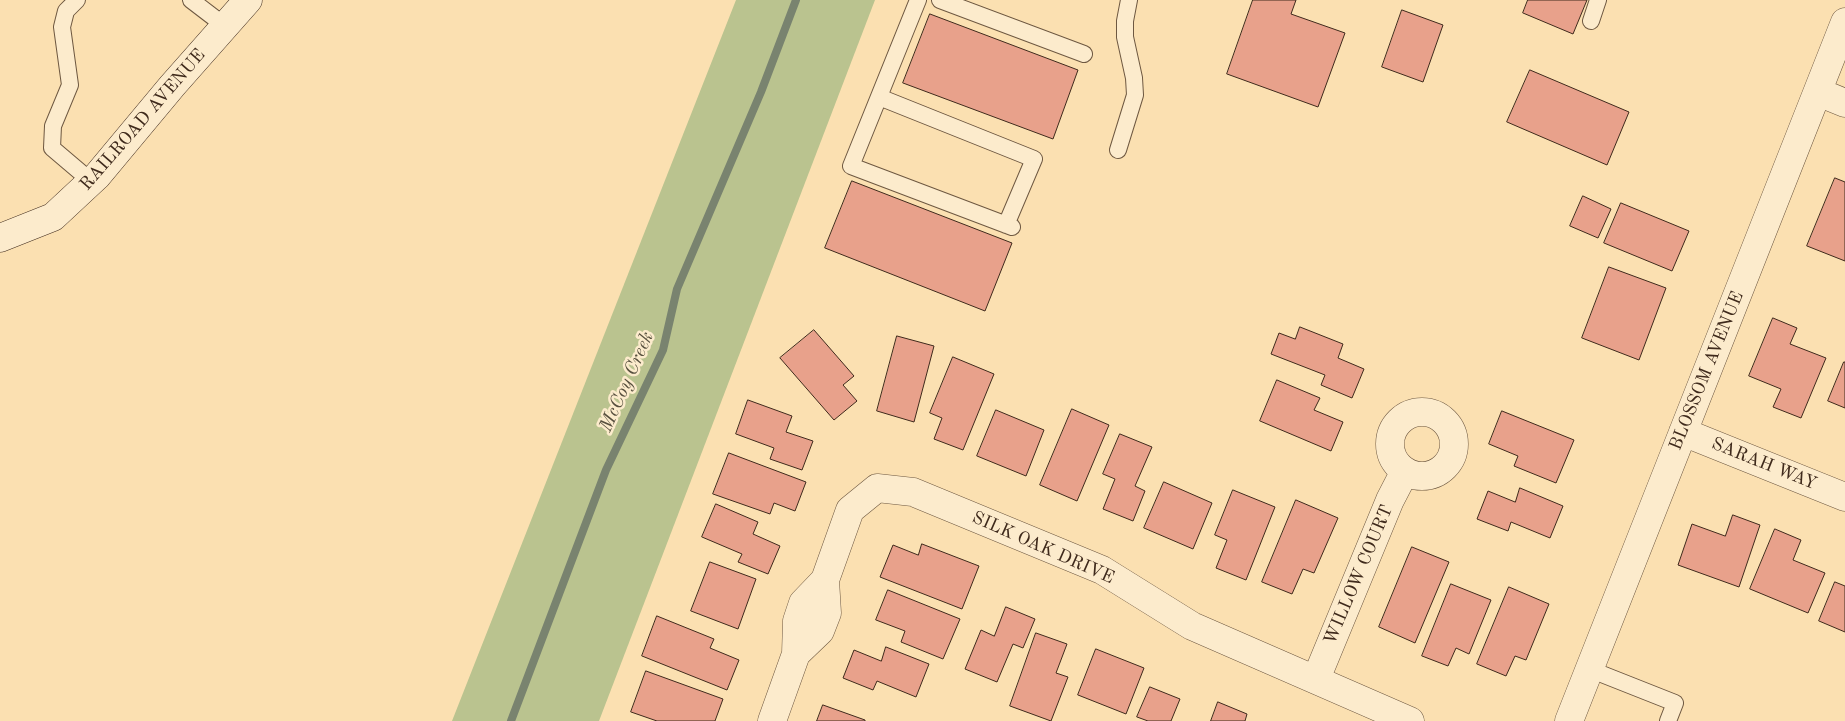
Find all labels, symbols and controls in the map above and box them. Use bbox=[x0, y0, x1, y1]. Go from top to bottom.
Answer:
street label: RAILROAD AVENUE bbox=[76, 45, 210, 195]
street label: BLOSSOM AVENUE bbox=[1665, 288, 1749, 454]
water label: McCoy Creek bbox=[595, 328, 659, 436]
street label: SARAH WAY bbox=[1708, 433, 1820, 495]
street label: WILLOW COURT bbox=[1320, 502, 1398, 648]
street label: SILK OAK DRIVE bbox=[969, 507, 1117, 589]

